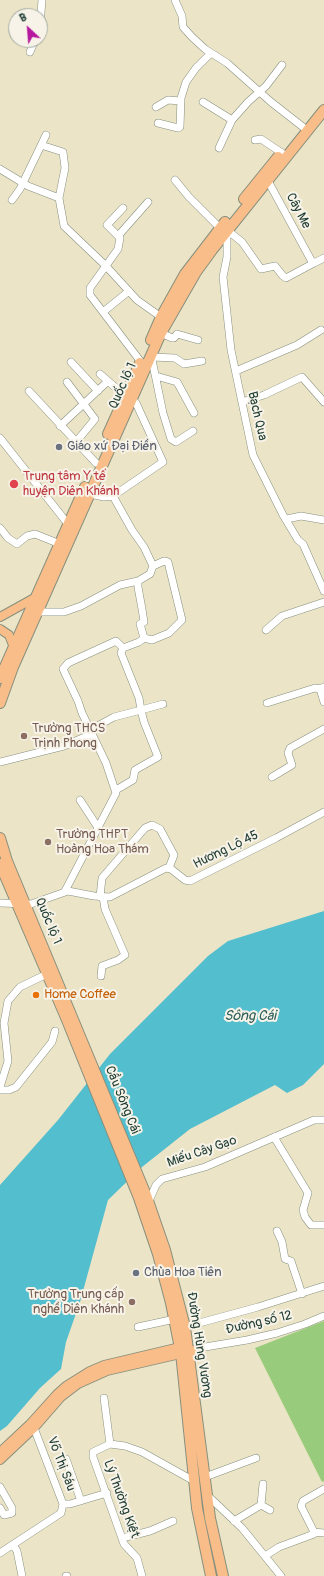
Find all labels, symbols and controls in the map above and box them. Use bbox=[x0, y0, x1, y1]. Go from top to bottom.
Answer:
north arrow bbox=[8, 8, 48, 48]
text: B bbox=[17, 10, 29, 25]
street label: Cây Me bbox=[282, 190, 314, 232]
street label: Quốc lộ 1 bbox=[106, 360, 140, 412]
street label: Bạch Qua bbox=[244, 390, 270, 442]
place label: Giáo xứ Đại Điền bbox=[67, 439, 157, 455]
marker: Giáo xứ Đại Điền bbox=[54, 442, 64, 452]
place label: Trung tâm Y tế huyện Diên Khánh bbox=[23, 469, 119, 500]
marker: Trung tâm Y tế huyện Diên Khánh bbox=[8, 478, 20, 490]
place label: Trường THCS Trịnh Phong bbox=[32, 721, 105, 752]
marker: Trường THCS Trịnh Phong bbox=[19, 731, 29, 741]
place label: Trường THPT Hoàng Hoa Thám bbox=[56, 827, 149, 858]
street label: Hương Lộ 45 bbox=[191, 828, 261, 872]
marker: Trường THPT Hoàng Hoa Thám bbox=[43, 837, 53, 847]
street label: Quốc lộ 1 bbox=[31, 895, 65, 947]
place label: Home Coffee bbox=[44, 987, 116, 1003]
marker: Home Coffee bbox=[31, 990, 41, 1000]
water label: Sông Cái bbox=[224, 1008, 276, 1024]
street label: Cầu Sông Cái bbox=[101, 1064, 143, 1136]
street label: Miếu Cây Gạo bbox=[165, 1133, 239, 1171]
place label: Chùa Hoa Tiên bbox=[144, 1265, 222, 1281]
marker: Chùa Hoa Tiên bbox=[131, 1268, 141, 1278]
place label: Trường Trung cấp nghề Diên Khánh bbox=[28, 1287, 124, 1318]
street label: Đường Hùng Vương bbox=[183, 1291, 215, 1399]
marker: Trường Trung cấp nghề Diên Khánh bbox=[127, 1297, 137, 1307]
street label: Đường số 12 bbox=[224, 1308, 294, 1338]
street label: Võ Thị Sáu bbox=[43, 1435, 79, 1493]
street label: Lý Thường Kiệt bbox=[100, 1458, 142, 1540]

